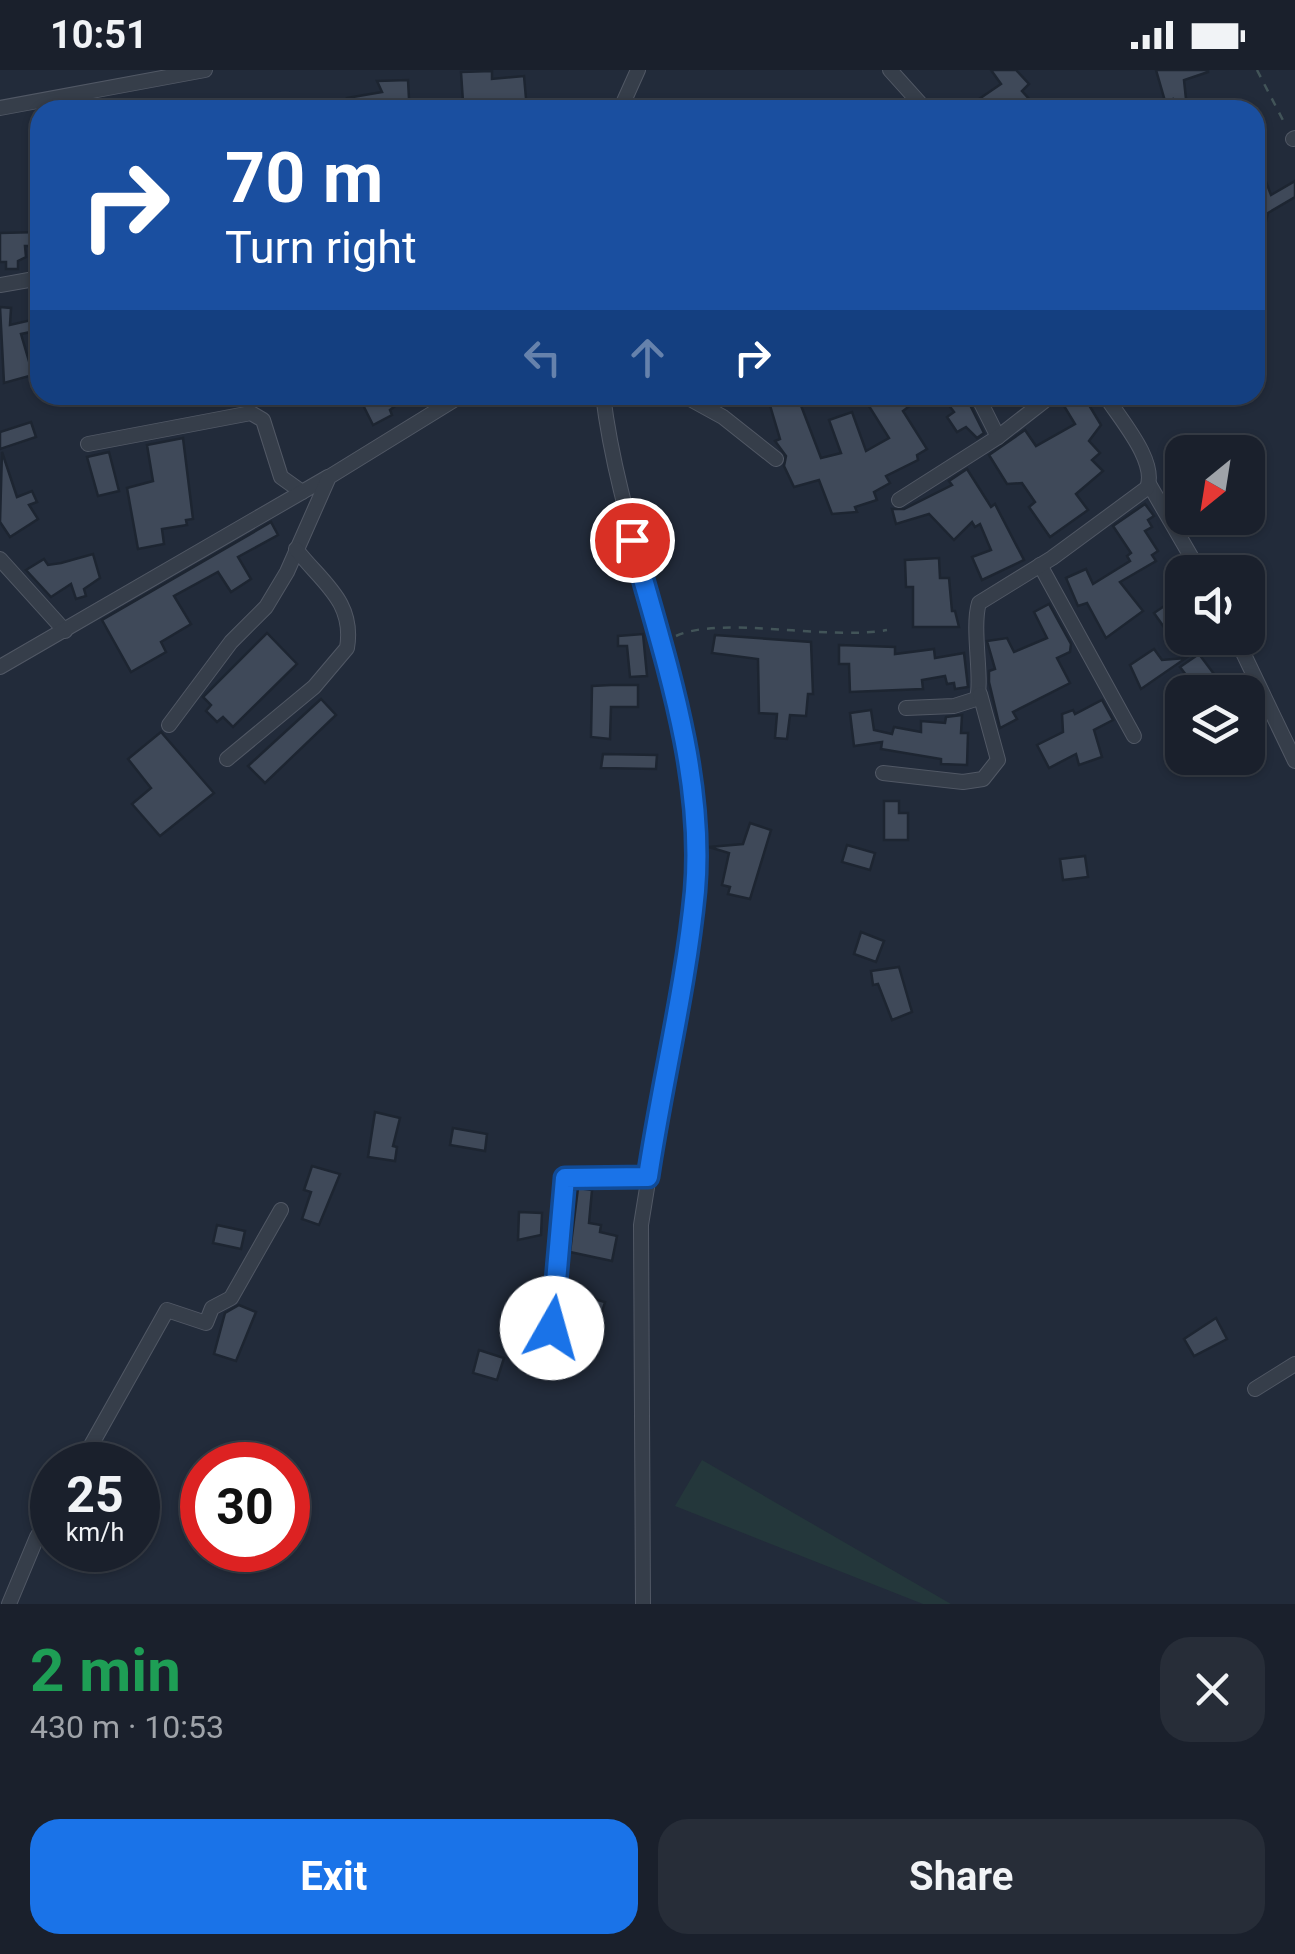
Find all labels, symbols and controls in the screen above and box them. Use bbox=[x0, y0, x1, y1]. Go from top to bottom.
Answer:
text: 10:51 bbox=[50, 13, 148, 57]
text: 70 m bbox=[225, 137, 383, 219]
icon: right bbox=[60, 140, 190, 270]
text: Turn right bbox=[225, 221, 417, 274]
icon: left bbox=[515, 330, 570, 385]
icon: ahead bbox=[620, 330, 675, 385]
icon: right bbox=[725, 330, 780, 385]
north arrow bbox=[1165, 435, 1265, 535]
map controls bbox=[1165, 435, 1265, 775]
pin bbox=[590, 498, 675, 583]
icon: arrive bbox=[605, 513, 660, 568]
button: sound bbox=[1165, 555, 1265, 655]
button: layers bbox=[1165, 675, 1265, 775]
position arrow bbox=[500, 1276, 604, 1380]
speed limit sign: 30 bbox=[180, 1442, 310, 1572]
text: 25 bbox=[66, 1466, 124, 1524]
text: km/h bbox=[66, 1518, 124, 1547]
text: 2 min bbox=[30, 1635, 181, 1706]
button: close bbox=[1160, 1637, 1265, 1742]
text: 430 m · 10:53 bbox=[30, 1708, 224, 1746]
button: Exit bbox=[30, 1819, 638, 1934]
button: Share bbox=[658, 1819, 1265, 1934]

